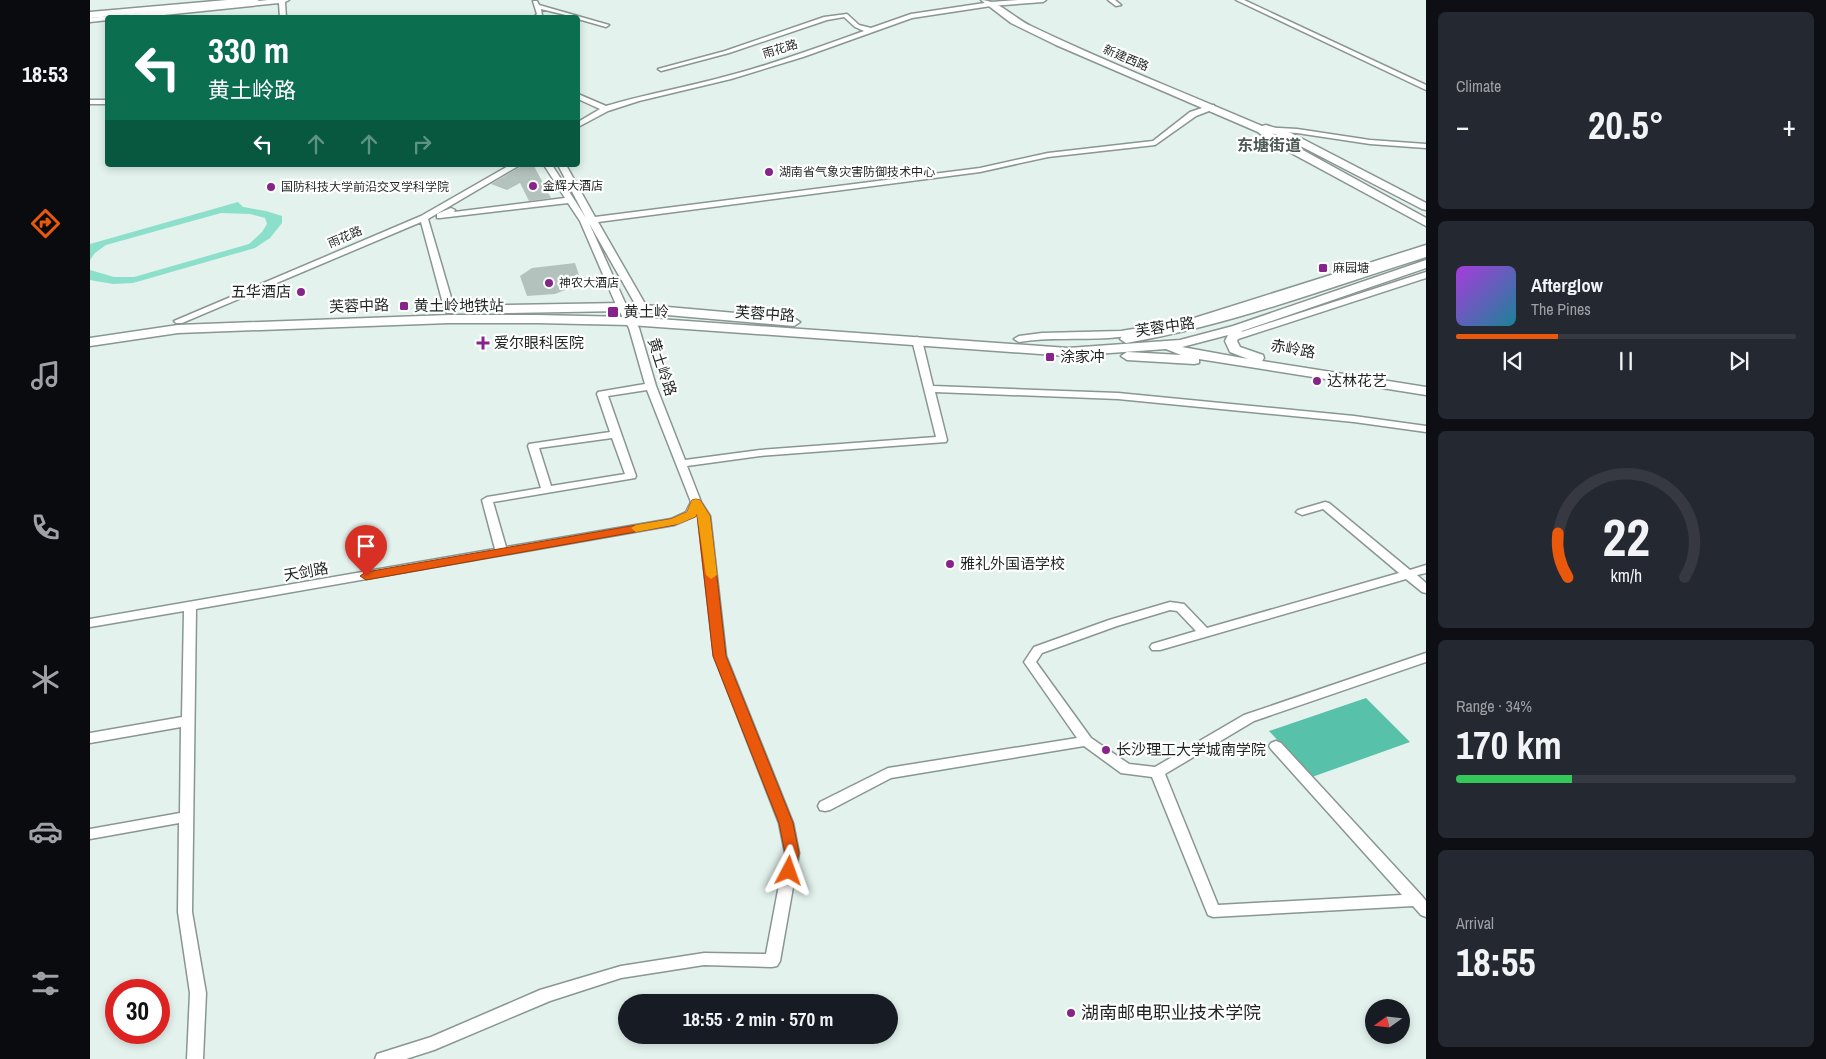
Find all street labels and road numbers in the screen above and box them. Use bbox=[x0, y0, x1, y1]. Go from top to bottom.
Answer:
street label: 雨花路 bbox=[760, 36, 800, 62]
street label: 新建西路 bbox=[1101, 41, 1151, 75]
street label: 雨花路 bbox=[325, 223, 365, 251]
street label: 芙蓉中路 bbox=[329, 294, 389, 317]
street label: 芙蓉中路 bbox=[734, 301, 796, 326]
street label: 芙蓉中路 bbox=[1134, 312, 1196, 341]
street label: 赤岭路 bbox=[1269, 334, 1317, 363]
street label: 黄土岭路 bbox=[643, 335, 682, 399]
street label: 天剑路 bbox=[282, 557, 330, 586]

